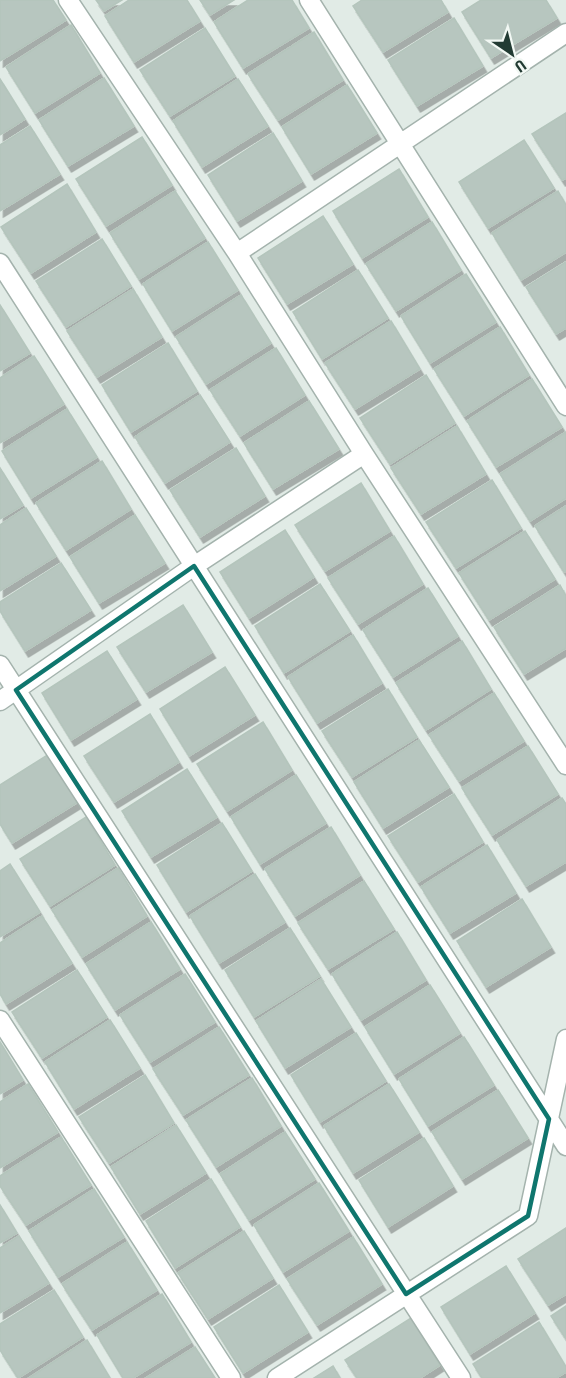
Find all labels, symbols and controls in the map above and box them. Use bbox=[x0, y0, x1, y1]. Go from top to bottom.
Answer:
north arrow bbox=[482, 24, 542, 84]
text: U bbox=[511, 55, 530, 76]

